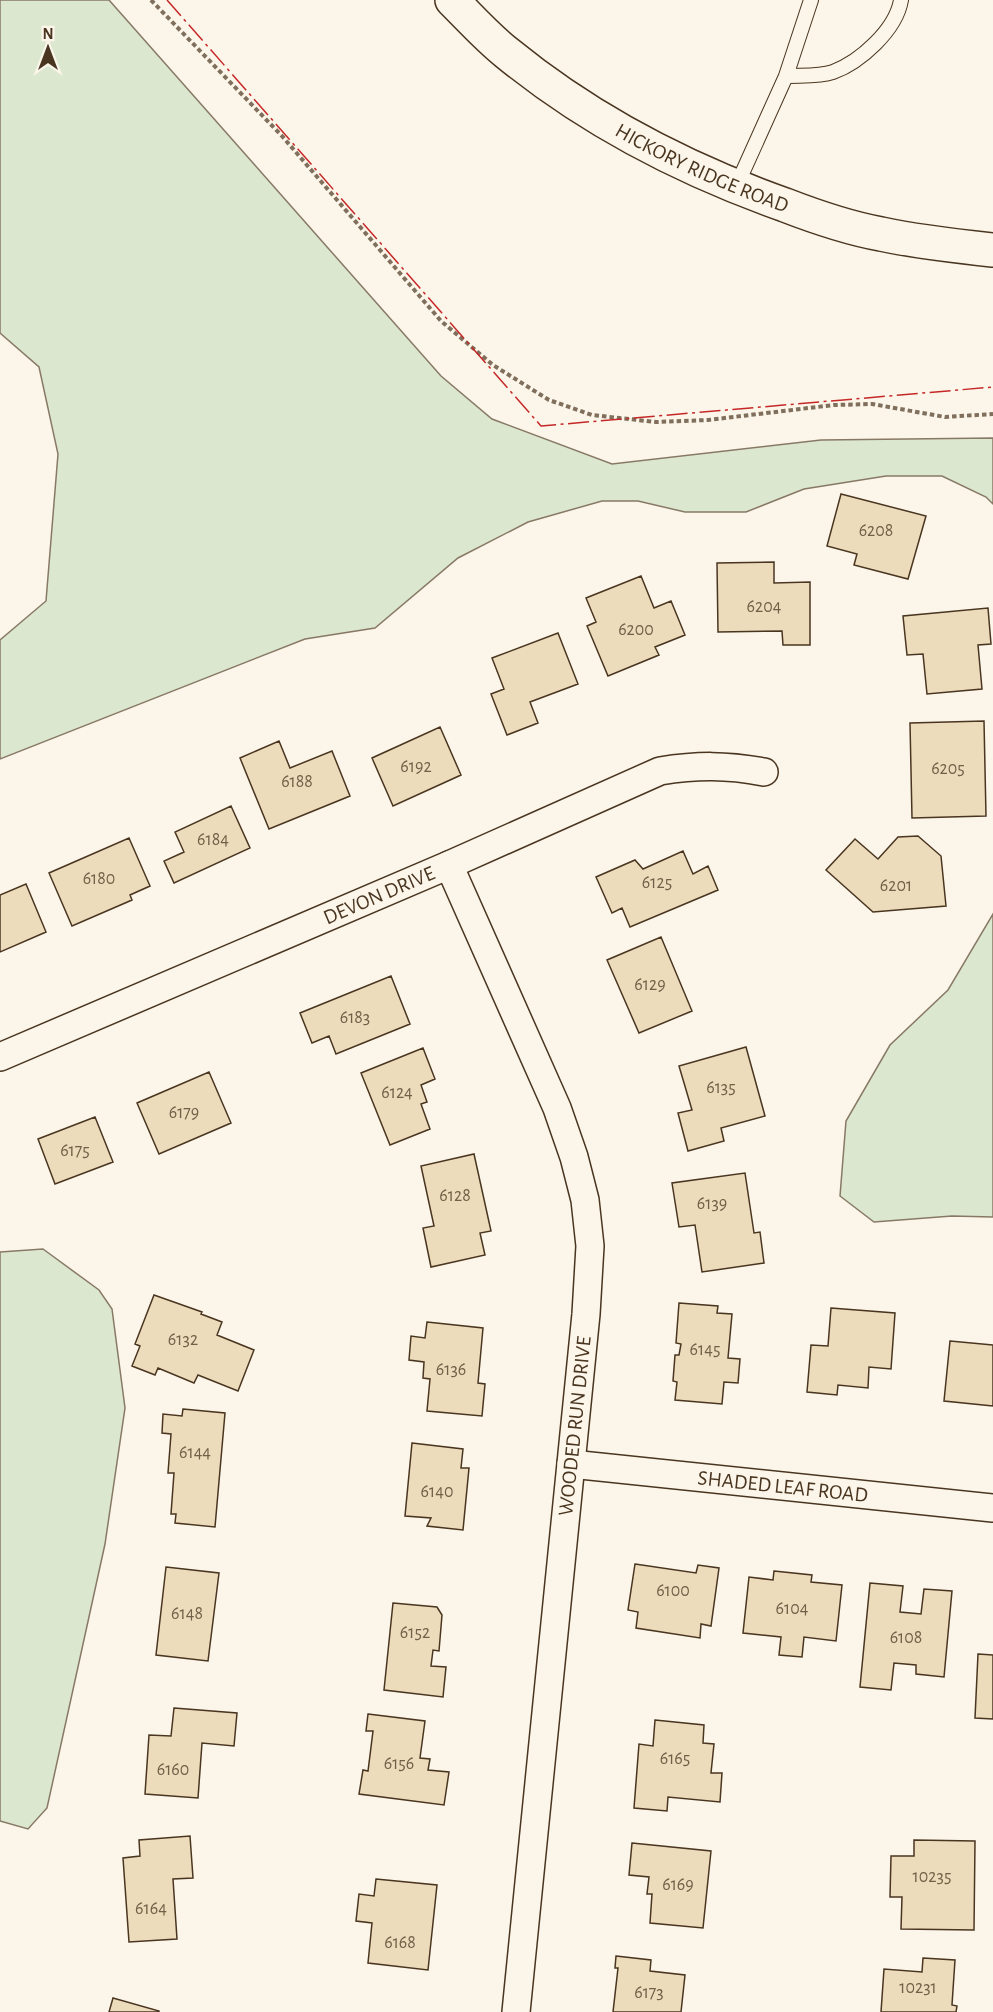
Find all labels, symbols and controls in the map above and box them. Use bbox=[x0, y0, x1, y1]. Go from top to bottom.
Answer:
north arrow bbox=[18, 18, 78, 78]
text: N bbox=[42, 26, 54, 42]
street label: HICKORY RIDGE ROAD bbox=[612, 119, 791, 216]
house number: 6208 bbox=[859, 522, 893, 540]
house number: 6204 bbox=[747, 598, 782, 616]
house number: 6200 bbox=[618, 621, 654, 639]
house number: 6192 bbox=[400, 758, 432, 776]
house number: 6205 bbox=[931, 760, 965, 778]
house number: 6188 bbox=[281, 773, 313, 791]
house number: 6184 bbox=[197, 831, 229, 849]
street label: DEVON DRIVE bbox=[320, 862, 438, 928]
house number: 6180 bbox=[83, 870, 115, 888]
house number: 6125 bbox=[642, 874, 672, 892]
house number: 6201 bbox=[880, 877, 912, 895]
house number: 6129 bbox=[634, 976, 666, 994]
house number: 6183 bbox=[340, 1009, 370, 1027]
house number: 6135 bbox=[706, 1079, 736, 1097]
house number: 6124 bbox=[381, 1084, 413, 1102]
house number: 6179 bbox=[169, 1104, 199, 1122]
house number: 6175 bbox=[60, 1142, 90, 1160]
house number: 6128 bbox=[439, 1187, 471, 1205]
house number: 6139 bbox=[697, 1195, 727, 1213]
house number: 6132 bbox=[168, 1331, 198, 1349]
street label: WOODED RUN DRIVE bbox=[555, 1335, 595, 1517]
house number: 6145 bbox=[690, 1341, 720, 1359]
house number: 6136 bbox=[436, 1361, 466, 1379]
house number: 6144 bbox=[179, 1444, 211, 1462]
street label: SHADED LEAF ROAD bbox=[697, 1467, 869, 1505]
house number: 6140 bbox=[421, 1483, 453, 1501]
house number: 6100 bbox=[656, 1582, 690, 1600]
house number: 6104 bbox=[776, 1600, 809, 1618]
house number: 6148 bbox=[171, 1605, 203, 1623]
house number: 6152 bbox=[400, 1624, 430, 1642]
house number: 6108 bbox=[890, 1629, 922, 1647]
house number: 6165 bbox=[660, 1750, 690, 1768]
house number: 6156 bbox=[384, 1755, 414, 1773]
house number: 6160 bbox=[157, 1761, 189, 1779]
house number: 10235 bbox=[913, 1868, 951, 1886]
house number: 6169 bbox=[662, 1876, 694, 1894]
house number: 6164 bbox=[135, 1900, 167, 1918]
house number: 6168 bbox=[384, 1934, 416, 1952]
house number: 10231 bbox=[899, 1979, 937, 1997]
house number: 6173 bbox=[634, 1984, 664, 2002]

